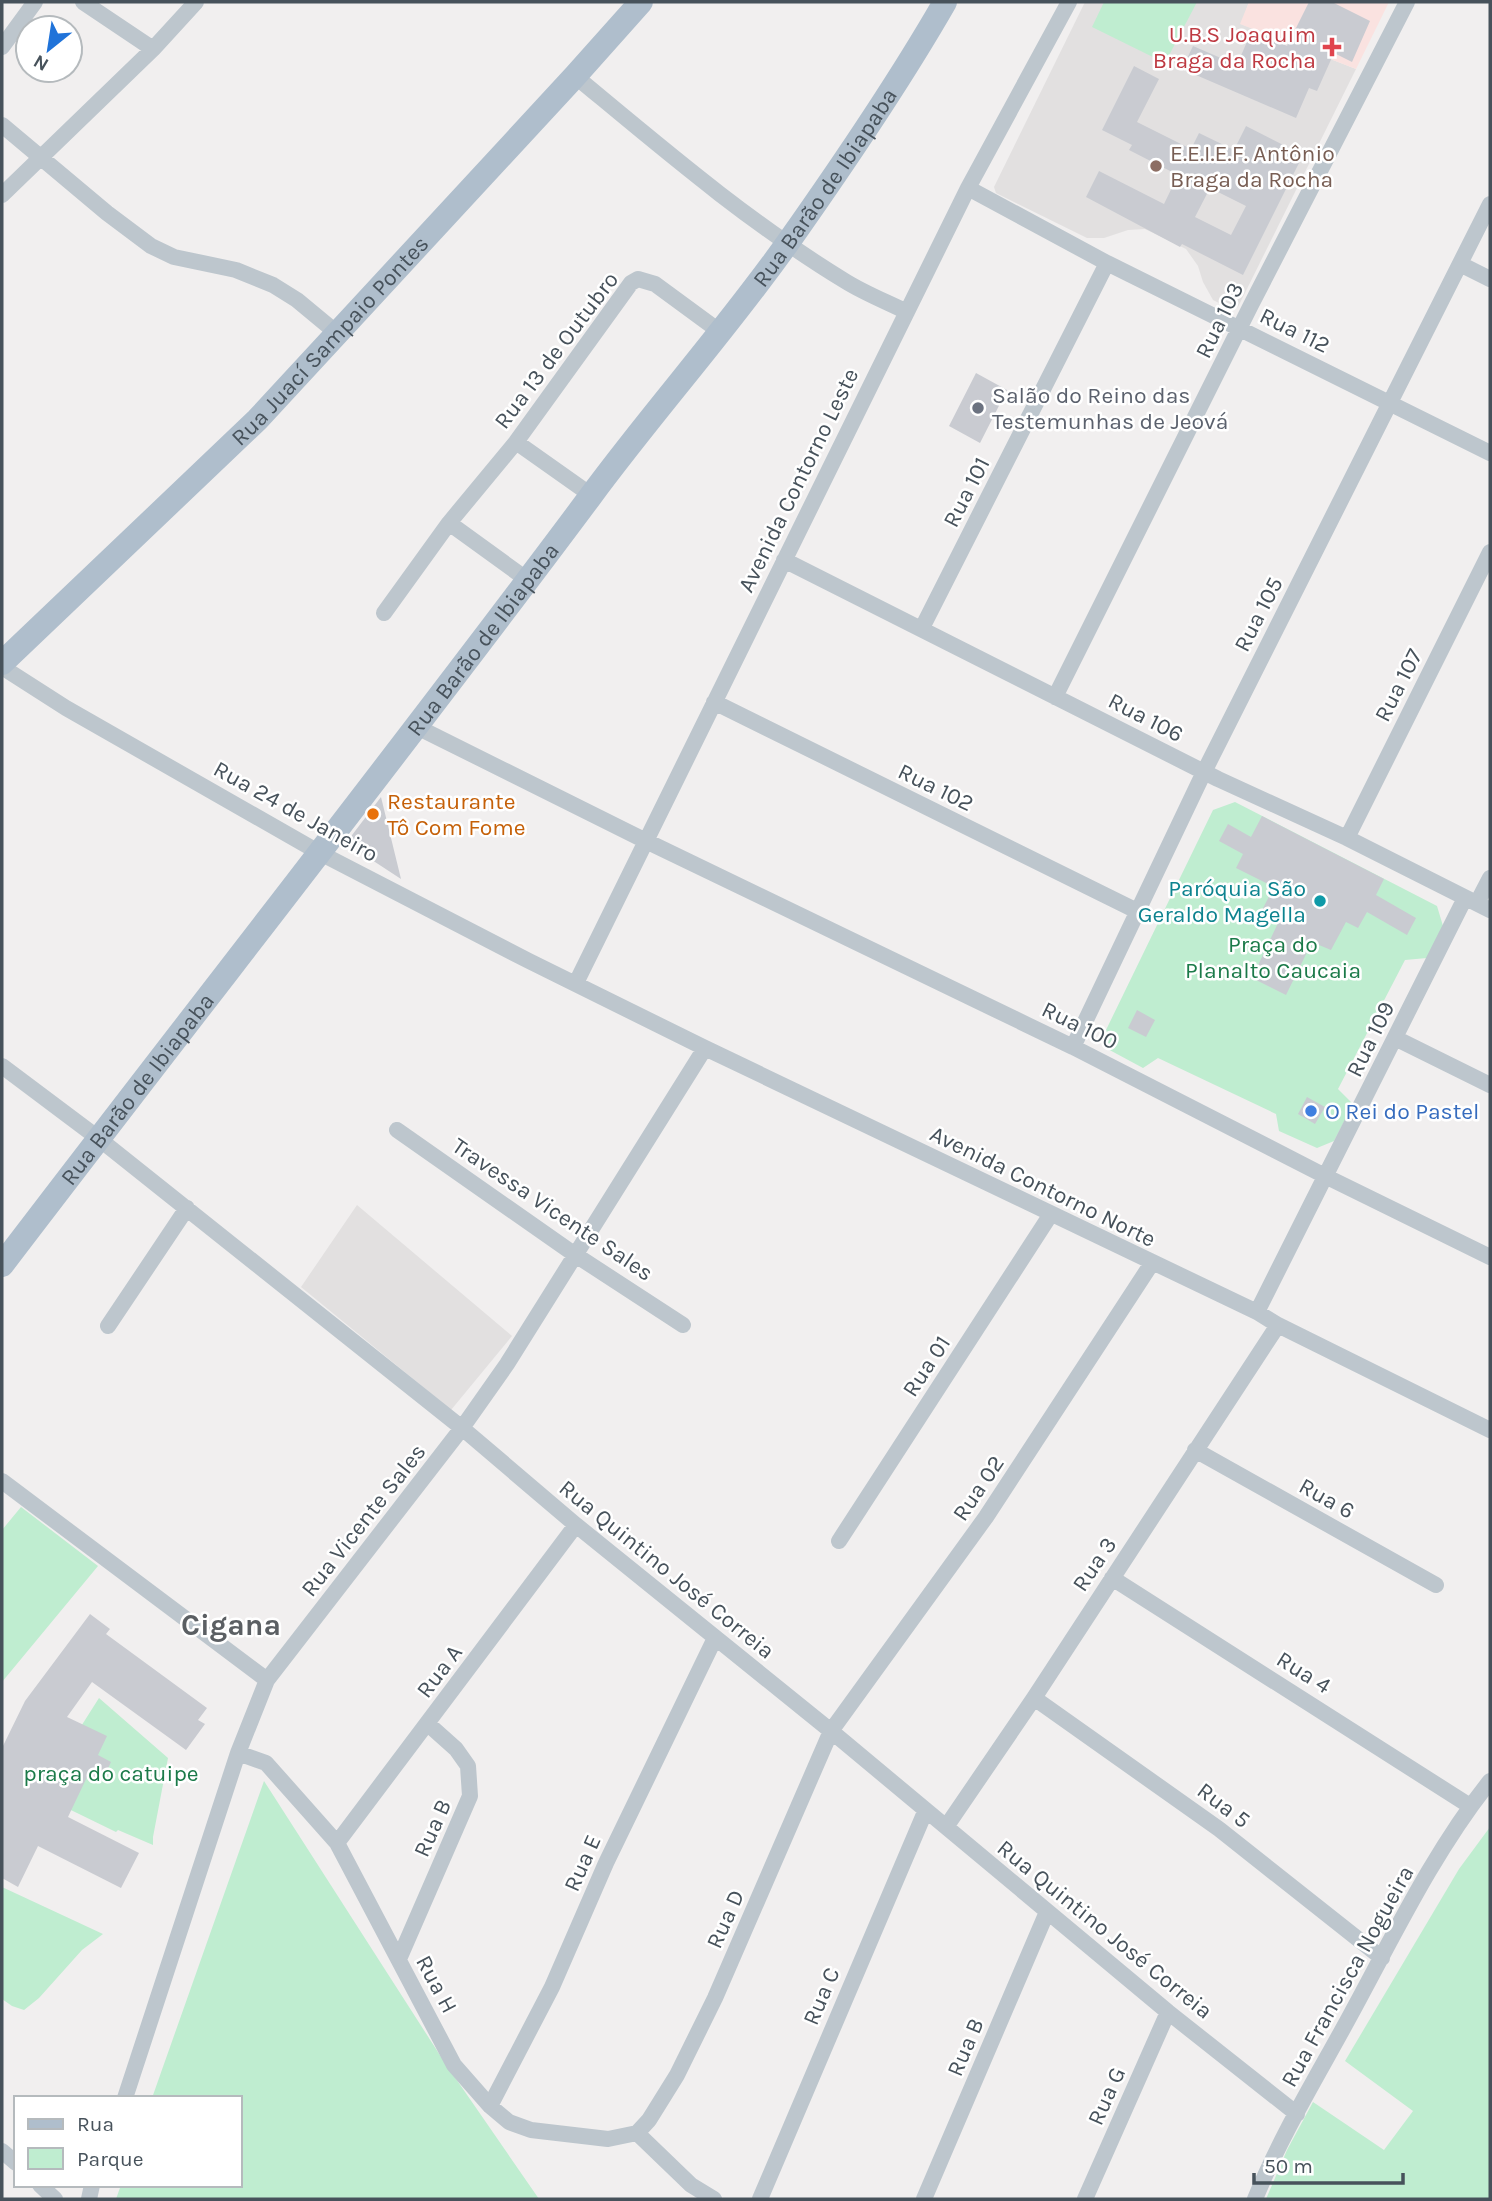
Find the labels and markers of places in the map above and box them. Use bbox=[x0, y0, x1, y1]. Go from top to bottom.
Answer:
place label: U.B.S Joaquim Braga da Rocha bbox=[1153, 21, 1316, 74]
marker: U.B.S Joaquim Braga da Rocha bbox=[1322, 37, 1342, 57]
place label: E.E.I.E.F. Antônio Braga da Rocha bbox=[1170, 140, 1335, 193]
marker: E.E.I.E.F. Antônio Braga da Rocha bbox=[1148, 158, 1164, 174]
place label: Salão do Reino das Testemunhas de Jeová bbox=[992, 382, 1228, 435]
marker: Salão do Reino das Testemunhas de Jeová bbox=[970, 400, 986, 416]
place label: Restaurante Tô Com Fome bbox=[387, 788, 526, 841]
marker: Restaurante Tô Com Fome bbox=[365, 806, 381, 822]
place label: Paróquia São Geraldo Magella bbox=[1138, 875, 1306, 928]
marker: Paróquia São Geraldo Magella bbox=[1312, 893, 1328, 909]
place label: O Rei do Pastel bbox=[1325, 1098, 1480, 1125]
marker: O Rei do Pastel bbox=[1303, 1103, 1319, 1119]

